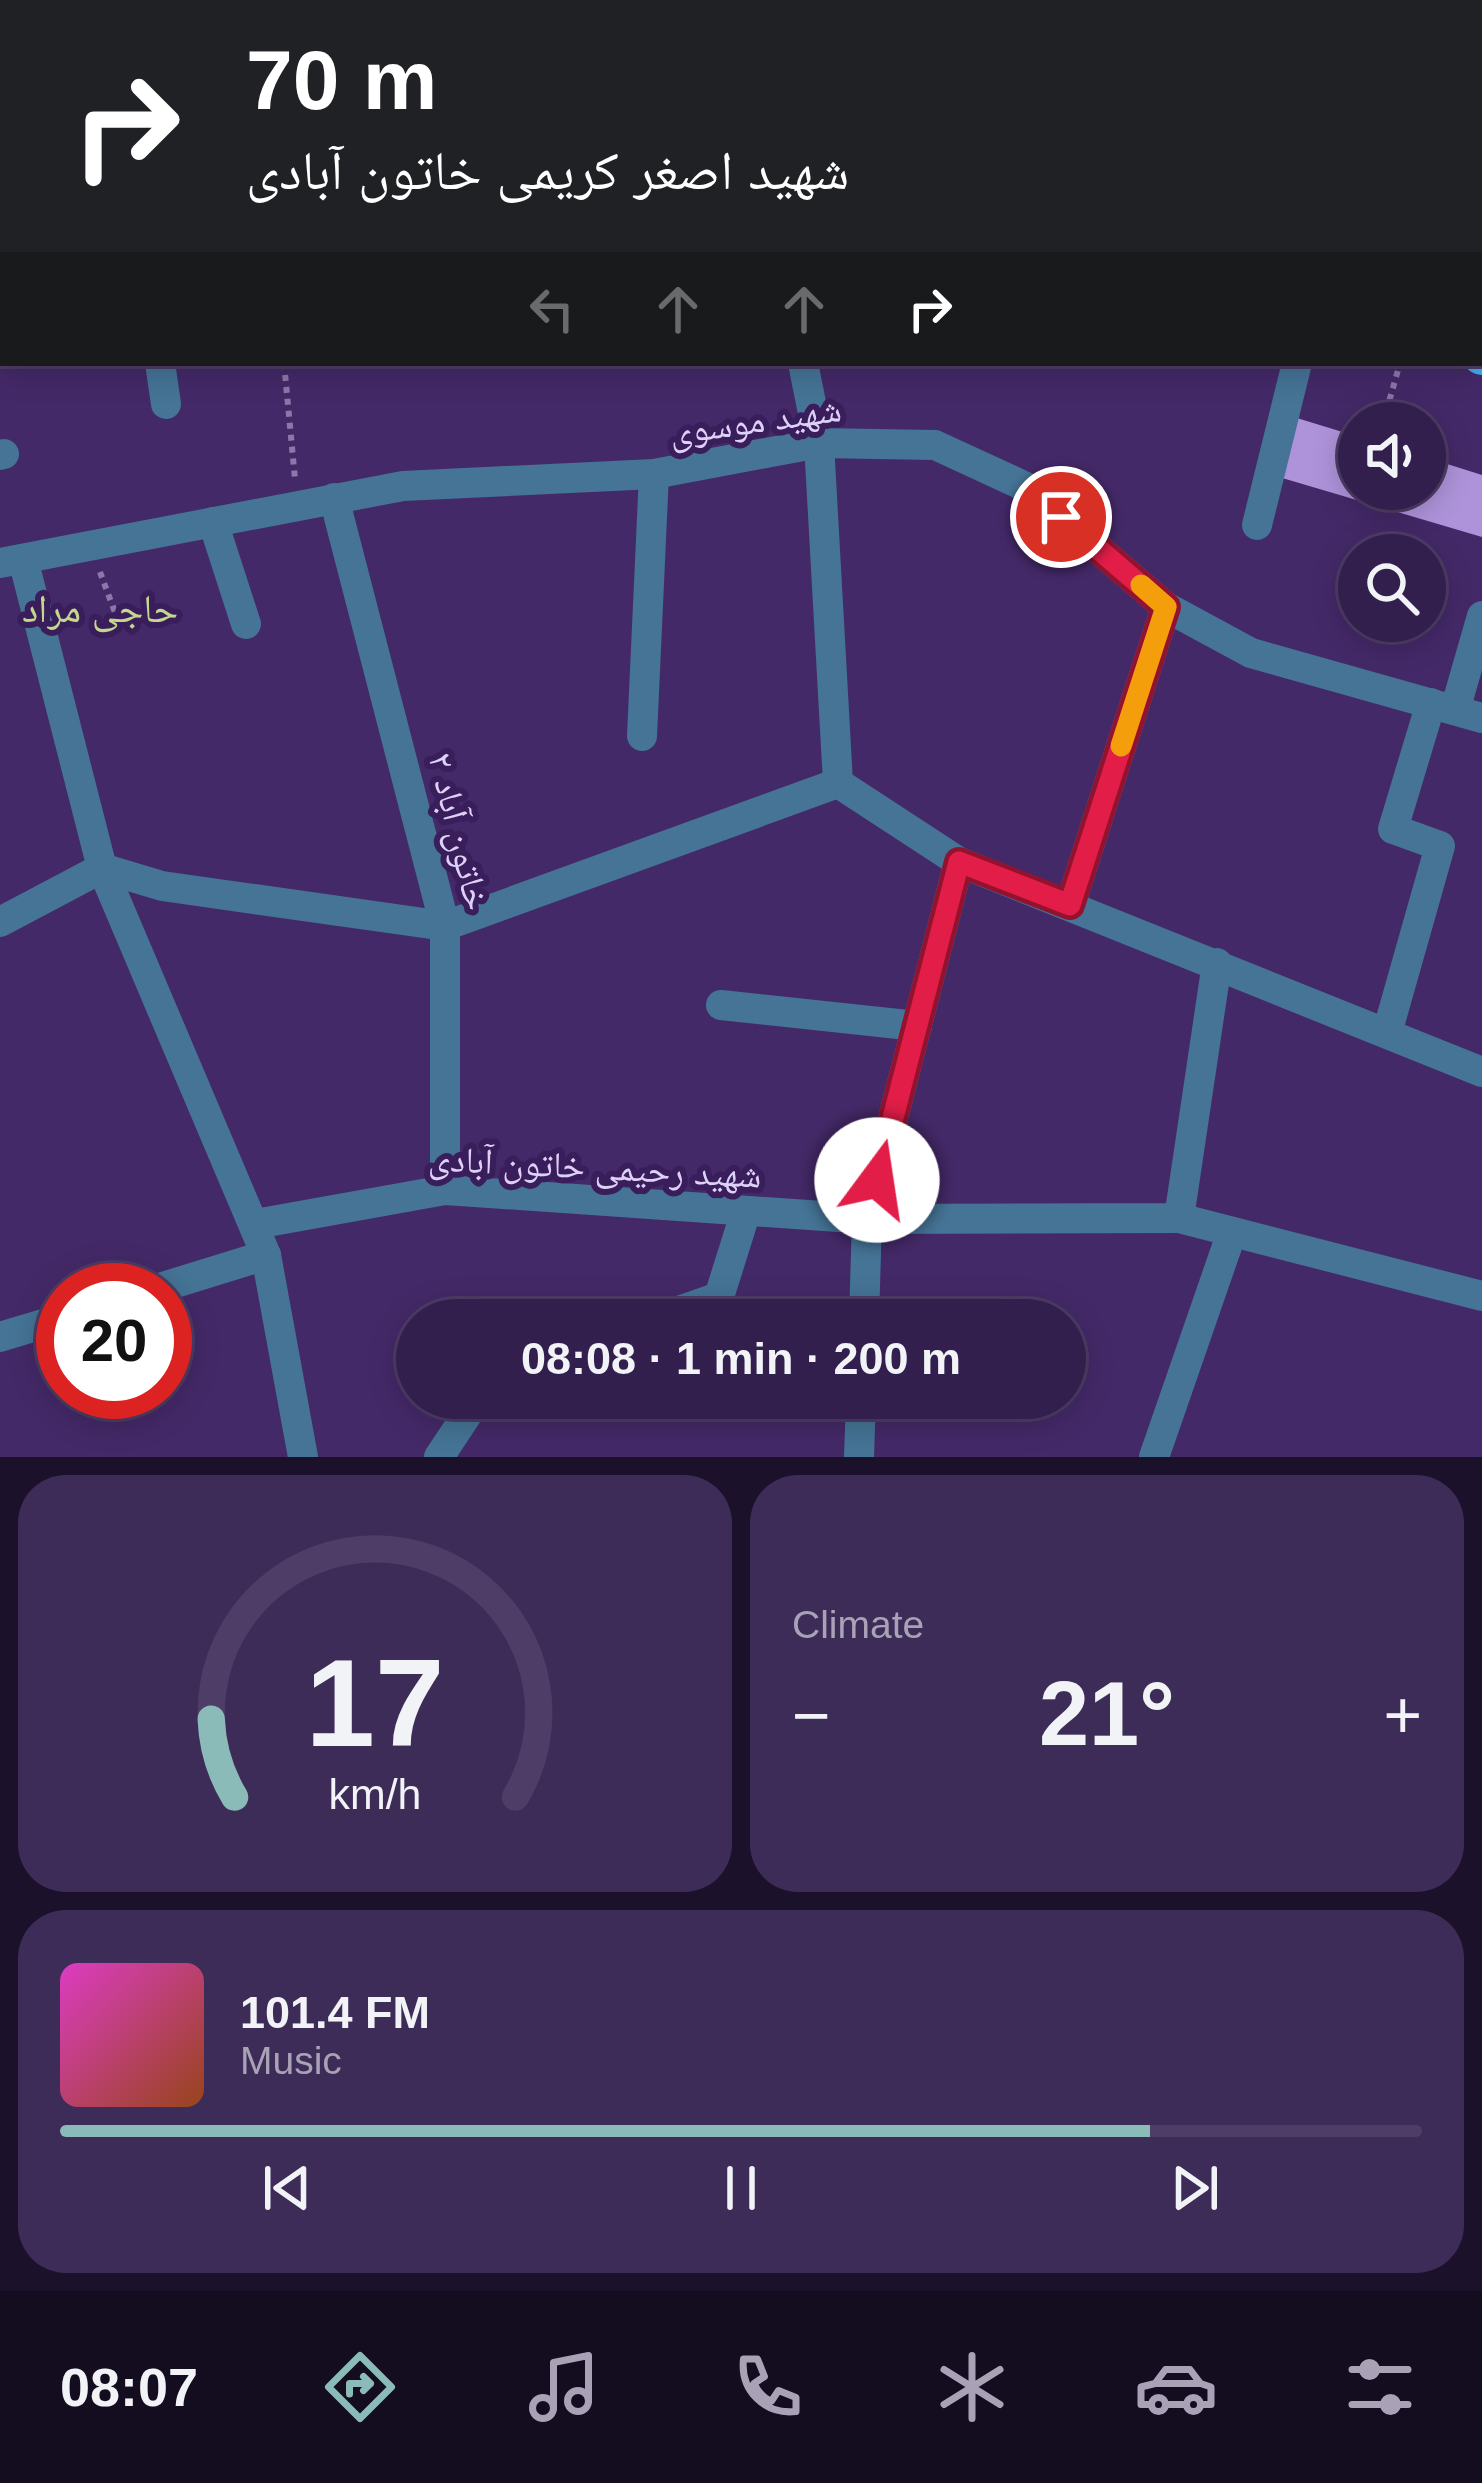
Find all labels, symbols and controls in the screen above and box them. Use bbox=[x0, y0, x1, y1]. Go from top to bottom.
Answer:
text: 70 m bbox=[246, 33, 437, 127]
icon: right bbox=[48, 48, 204, 204]
text: شهید اصغر کریمی خاتون آبادی bbox=[246, 140, 849, 200]
icon: left bbox=[519, 276, 585, 342]
icon: ahead bbox=[645, 276, 711, 342]
icon: ahead bbox=[771, 276, 837, 342]
icon: right bbox=[897, 276, 963, 342]
street label: شهید موسوی bbox=[666, 388, 844, 454]
map controls bbox=[1338, 402, 1446, 642]
button: sound bbox=[1338, 402, 1446, 510]
pin bbox=[1010, 466, 1112, 568]
icon: arrive bbox=[1028, 484, 1094, 550]
button: search bbox=[1338, 534, 1446, 642]
district label: حاجی مراد bbox=[22, 587, 178, 633]
street label: خاتون آباد ۲ bbox=[419, 748, 499, 914]
position arrow bbox=[814, 1117, 940, 1243]
street label: شهید رحیمی خاتون آبادی bbox=[427, 1137, 763, 1197]
speed limit sign: 20 bbox=[36, 1263, 192, 1419]
text: 08:08 · 1 min · 200 m bbox=[521, 1333, 961, 1384]
text: Climate bbox=[792, 1603, 924, 1646]
text: 17 bbox=[306, 1633, 444, 1772]
text: 21° bbox=[1039, 1664, 1175, 1764]
text: − bbox=[792, 1678, 831, 1752]
text: + bbox=[1383, 1678, 1422, 1752]
text: km/h bbox=[329, 1769, 421, 1817]
text: 101.4 FM bbox=[240, 1987, 430, 2038]
text: Music bbox=[240, 2039, 342, 2082]
icon: previous bbox=[254, 2155, 320, 2221]
icon: pause bbox=[708, 2155, 774, 2221]
icon: next bbox=[1162, 2155, 1228, 2221]
icon: directions bbox=[318, 2345, 402, 2429]
icon: music bbox=[522, 2345, 606, 2429]
icon: phone bbox=[726, 2345, 810, 2429]
icon: climate bbox=[930, 2345, 1014, 2429]
icon: car bbox=[1134, 2345, 1218, 2429]
icon: filters bbox=[1338, 2345, 1422, 2429]
text: 08:07 bbox=[60, 2357, 198, 2417]

